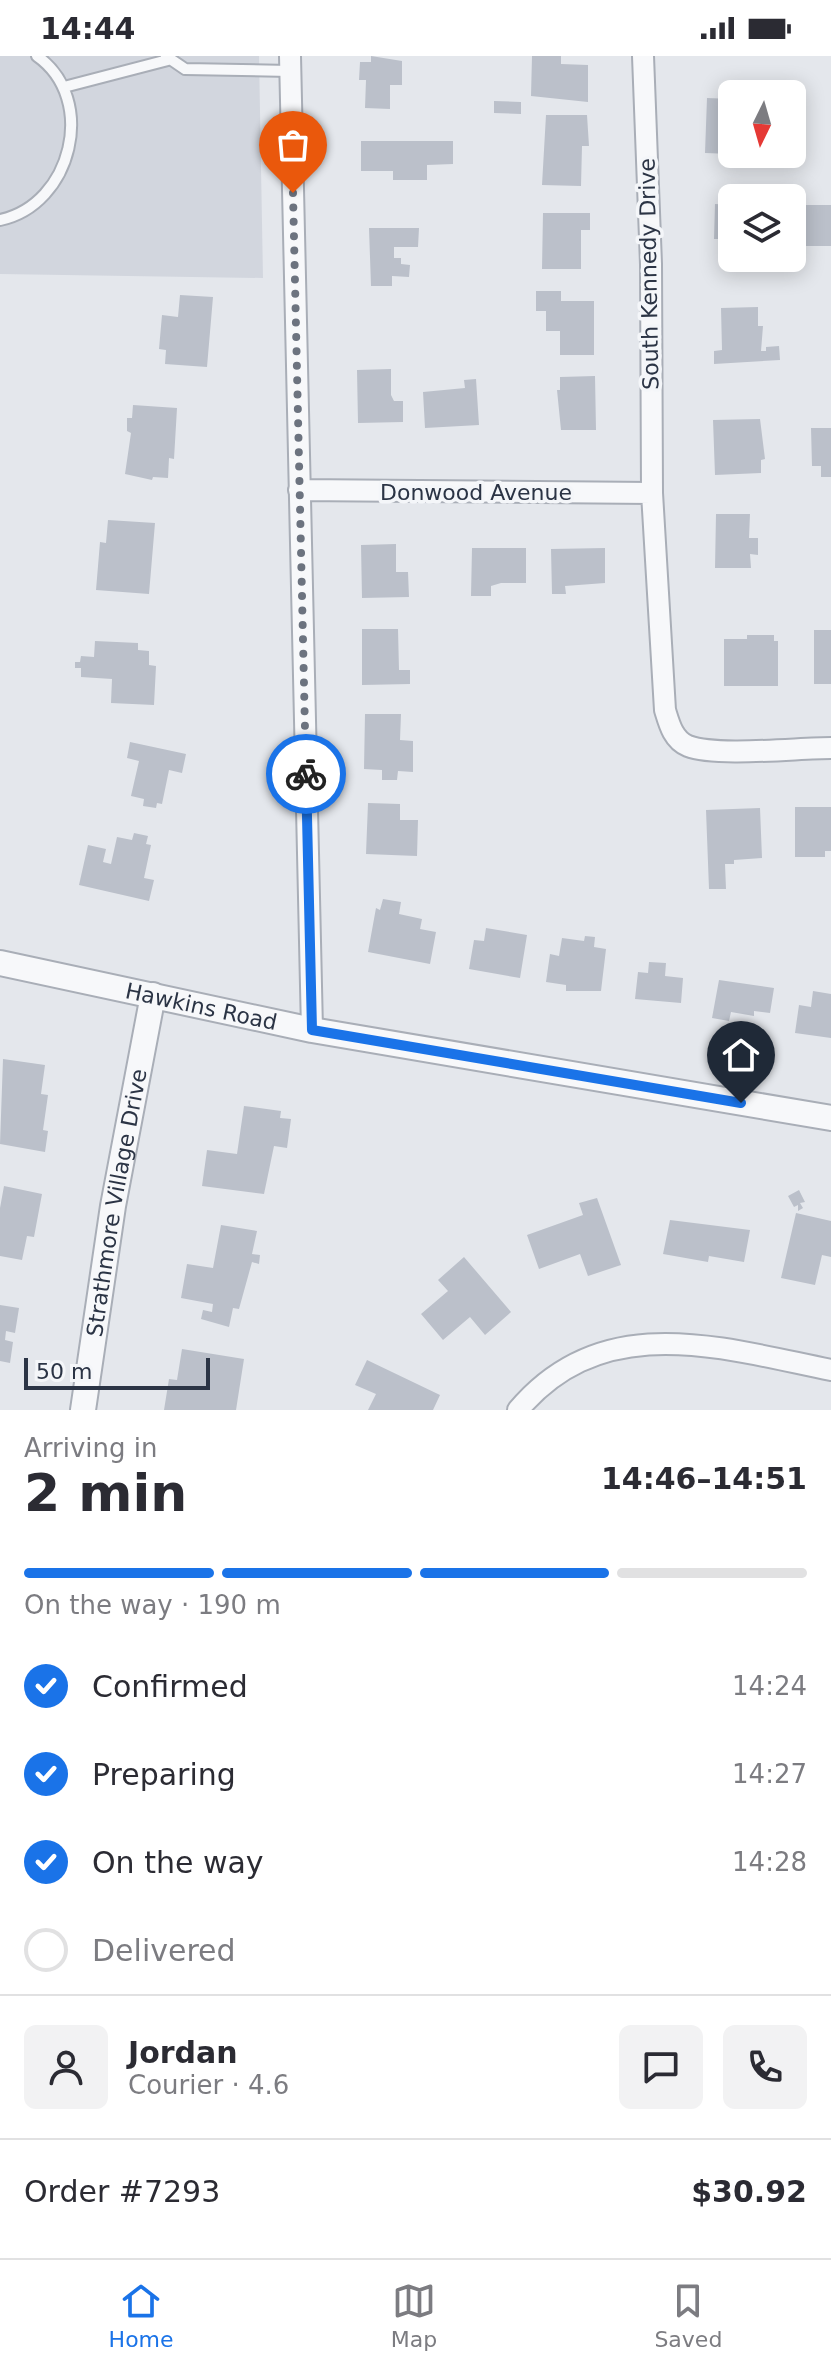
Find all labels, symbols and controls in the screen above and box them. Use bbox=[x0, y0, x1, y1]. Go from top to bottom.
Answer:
text: 14:44 bbox=[40, 11, 136, 46]
north arrow bbox=[718, 80, 806, 168]
map controls bbox=[718, 80, 806, 272]
pin bbox=[259, 111, 327, 193]
icon: bag bbox=[271, 123, 315, 167]
street label: South Kennedy Drive bbox=[634, 158, 664, 390]
button: layers bbox=[718, 184, 806, 272]
street label: Donwood Avenue bbox=[380, 480, 572, 505]
courier bbox=[266, 734, 346, 814]
icon: bike bbox=[284, 752, 328, 796]
street label: Hawkins Road bbox=[123, 978, 280, 1035]
pin bbox=[707, 1021, 775, 1103]
icon: home bbox=[719, 1033, 763, 1077]
street label: Strathmore Village Drive bbox=[81, 1067, 151, 1338]
scale bar bbox=[24, 1354, 210, 1390]
text: 50 m bbox=[36, 1359, 92, 1384]
text: Arriving in bbox=[24, 1433, 158, 1463]
text: 14:46–14:51 bbox=[601, 1461, 807, 1496]
text: 2 min bbox=[24, 1463, 187, 1523]
text: On the way · 190 m bbox=[24, 1590, 281, 1620]
icon: check bbox=[24, 1664, 68, 1708]
text: Confirmed bbox=[92, 1669, 248, 1704]
text: 14:24 bbox=[732, 1671, 807, 1701]
icon: check bbox=[24, 1752, 68, 1796]
text: Preparing bbox=[92, 1757, 236, 1792]
text: 14:27 bbox=[732, 1759, 807, 1789]
icon: check bbox=[24, 1840, 68, 1884]
text: On the way bbox=[92, 1845, 264, 1880]
text: 14:28 bbox=[732, 1847, 807, 1877]
text: Delivered bbox=[92, 1933, 236, 1968]
button: person bbox=[24, 2025, 108, 2109]
button: chat bbox=[619, 2025, 703, 2109]
button: phone bbox=[723, 2025, 807, 2109]
text: Jordan bbox=[128, 2035, 238, 2070]
text: Courier · 4.6 bbox=[128, 2070, 289, 2100]
text: Order #7293 bbox=[24, 2174, 220, 2209]
text: $30.92 bbox=[691, 2174, 807, 2209]
tab: Home bbox=[109, 2279, 174, 2352]
tab: Map bbox=[391, 2279, 437, 2352]
tab: Saved bbox=[654, 2279, 722, 2352]

